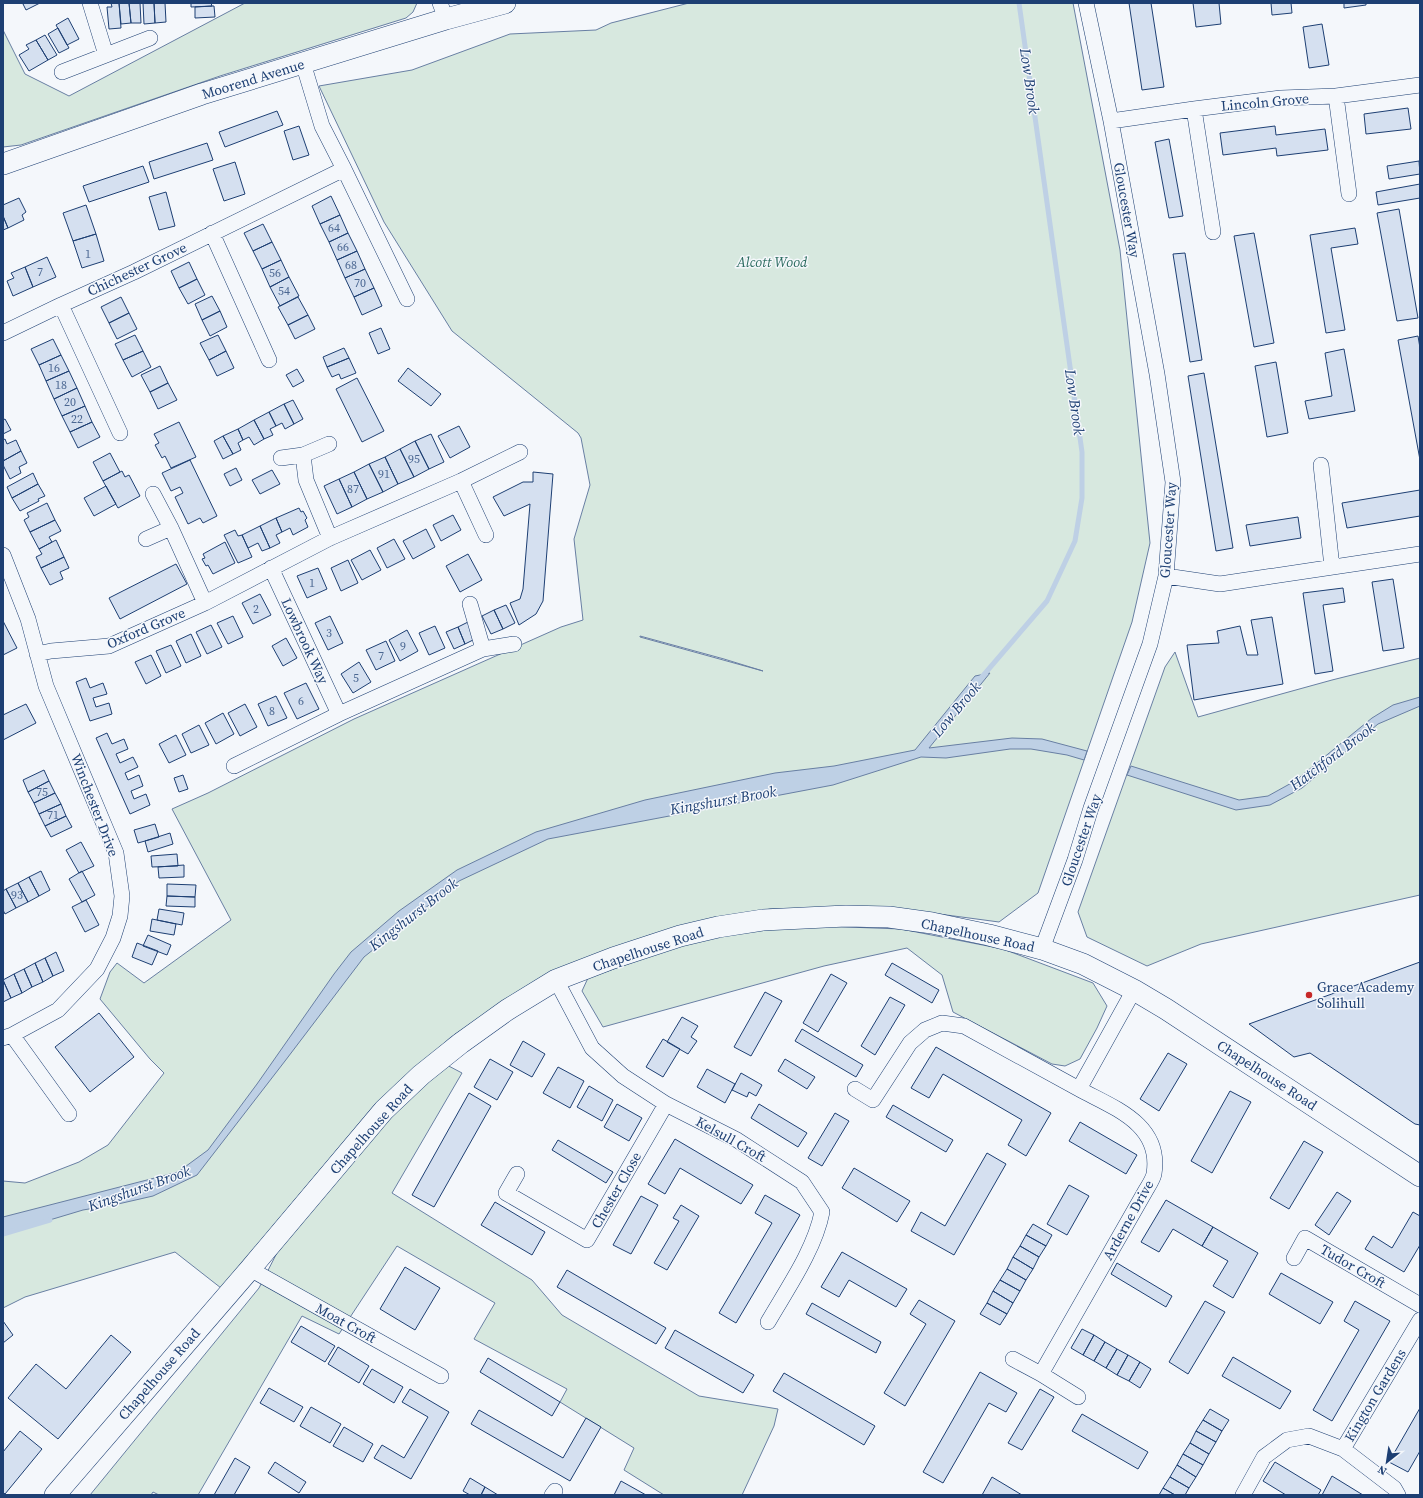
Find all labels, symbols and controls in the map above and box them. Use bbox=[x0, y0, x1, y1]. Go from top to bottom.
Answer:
water label: Low Brook bbox=[1015, 46, 1045, 116]
street label: Moorend Avenue bbox=[199, 54, 307, 104]
street label: Lincoln Grove bbox=[1220, 88, 1310, 116]
street label: Gloucester Way bbox=[1109, 161, 1145, 260]
house number: 64 bbox=[328, 220, 340, 236]
street label: Chichester Grove bbox=[84, 237, 190, 301]
house number: 66 bbox=[337, 239, 349, 255]
house number: 1 bbox=[85, 246, 91, 262]
park label: Alcott Wood bbox=[736, 252, 808, 272]
house number: 68 bbox=[345, 257, 357, 273]
house number: 7 bbox=[37, 264, 43, 280]
house number: 56 bbox=[269, 265, 281, 281]
house number: 70 bbox=[354, 275, 366, 291]
house number: 54 bbox=[278, 283, 290, 299]
house number: 16 bbox=[48, 360, 60, 376]
water label: Low Brook bbox=[1060, 367, 1090, 437]
house number: 18 bbox=[55, 377, 67, 393]
house number: 20 bbox=[64, 394, 76, 410]
house number: 22 bbox=[71, 411, 83, 427]
house number: 95 bbox=[408, 451, 420, 467]
house number: 91 bbox=[378, 466, 390, 482]
street label: Gloucester Way bbox=[1155, 480, 1181, 579]
house number: 87 bbox=[347, 481, 359, 497]
house number: 1 bbox=[309, 575, 315, 591]
street label: Lowbrook Way bbox=[276, 595, 334, 688]
house number: 2 bbox=[253, 601, 259, 617]
street label: Oxford Grove bbox=[104, 602, 188, 654]
house number: 3 bbox=[326, 625, 332, 641]
house number: 9 bbox=[400, 638, 406, 654]
house number: 7 bbox=[378, 648, 384, 664]
house number: 5 bbox=[353, 670, 359, 686]
water label: Low Brook bbox=[926, 676, 986, 742]
house number: 6 bbox=[298, 693, 304, 709]
house number: 8 bbox=[269, 703, 275, 719]
water label: Hatchford Brook bbox=[1284, 716, 1380, 796]
street label: Winchester Drive bbox=[66, 751, 124, 859]
water label: Kingshurst Brook bbox=[667, 780, 779, 820]
house number: 75 bbox=[36, 784, 48, 800]
street label: Gloucester Way bbox=[1056, 790, 1106, 889]
house number: 71 bbox=[47, 807, 59, 823]
water label: Kingshurst Brook bbox=[363, 872, 463, 956]
house number: 93 bbox=[11, 887, 23, 903]
street label: Chapelhouse Road bbox=[919, 913, 1037, 957]
street label: Chapelhouse Road bbox=[590, 922, 706, 976]
place label: Grace Academy Solihull bbox=[1317, 977, 1415, 1013]
marker: Grace Academy Solihull bbox=[1304, 990, 1314, 1000]
street label: Chapelhouse Road bbox=[1213, 1035, 1321, 1115]
street label: Chapelhouse Road bbox=[325, 1079, 417, 1179]
street label: Kelsull Croft bbox=[692, 1111, 770, 1167]
street label: Chester Close bbox=[586, 1148, 646, 1232]
water label: Kingshurst Brook bbox=[84, 1159, 194, 1217]
street label: Arderne Drive bbox=[1098, 1176, 1158, 1264]
street label: Tudor Croft bbox=[1317, 1239, 1389, 1293]
street label: Moat Croft bbox=[312, 1298, 380, 1348]
street label: Chapelhouse Road bbox=[113, 1324, 205, 1424]
street label: Kington Gardens bbox=[1339, 1345, 1411, 1445]
north arrow bbox=[1367, 1442, 1407, 1482]
text: N bbox=[1375, 1462, 1389, 1479]

